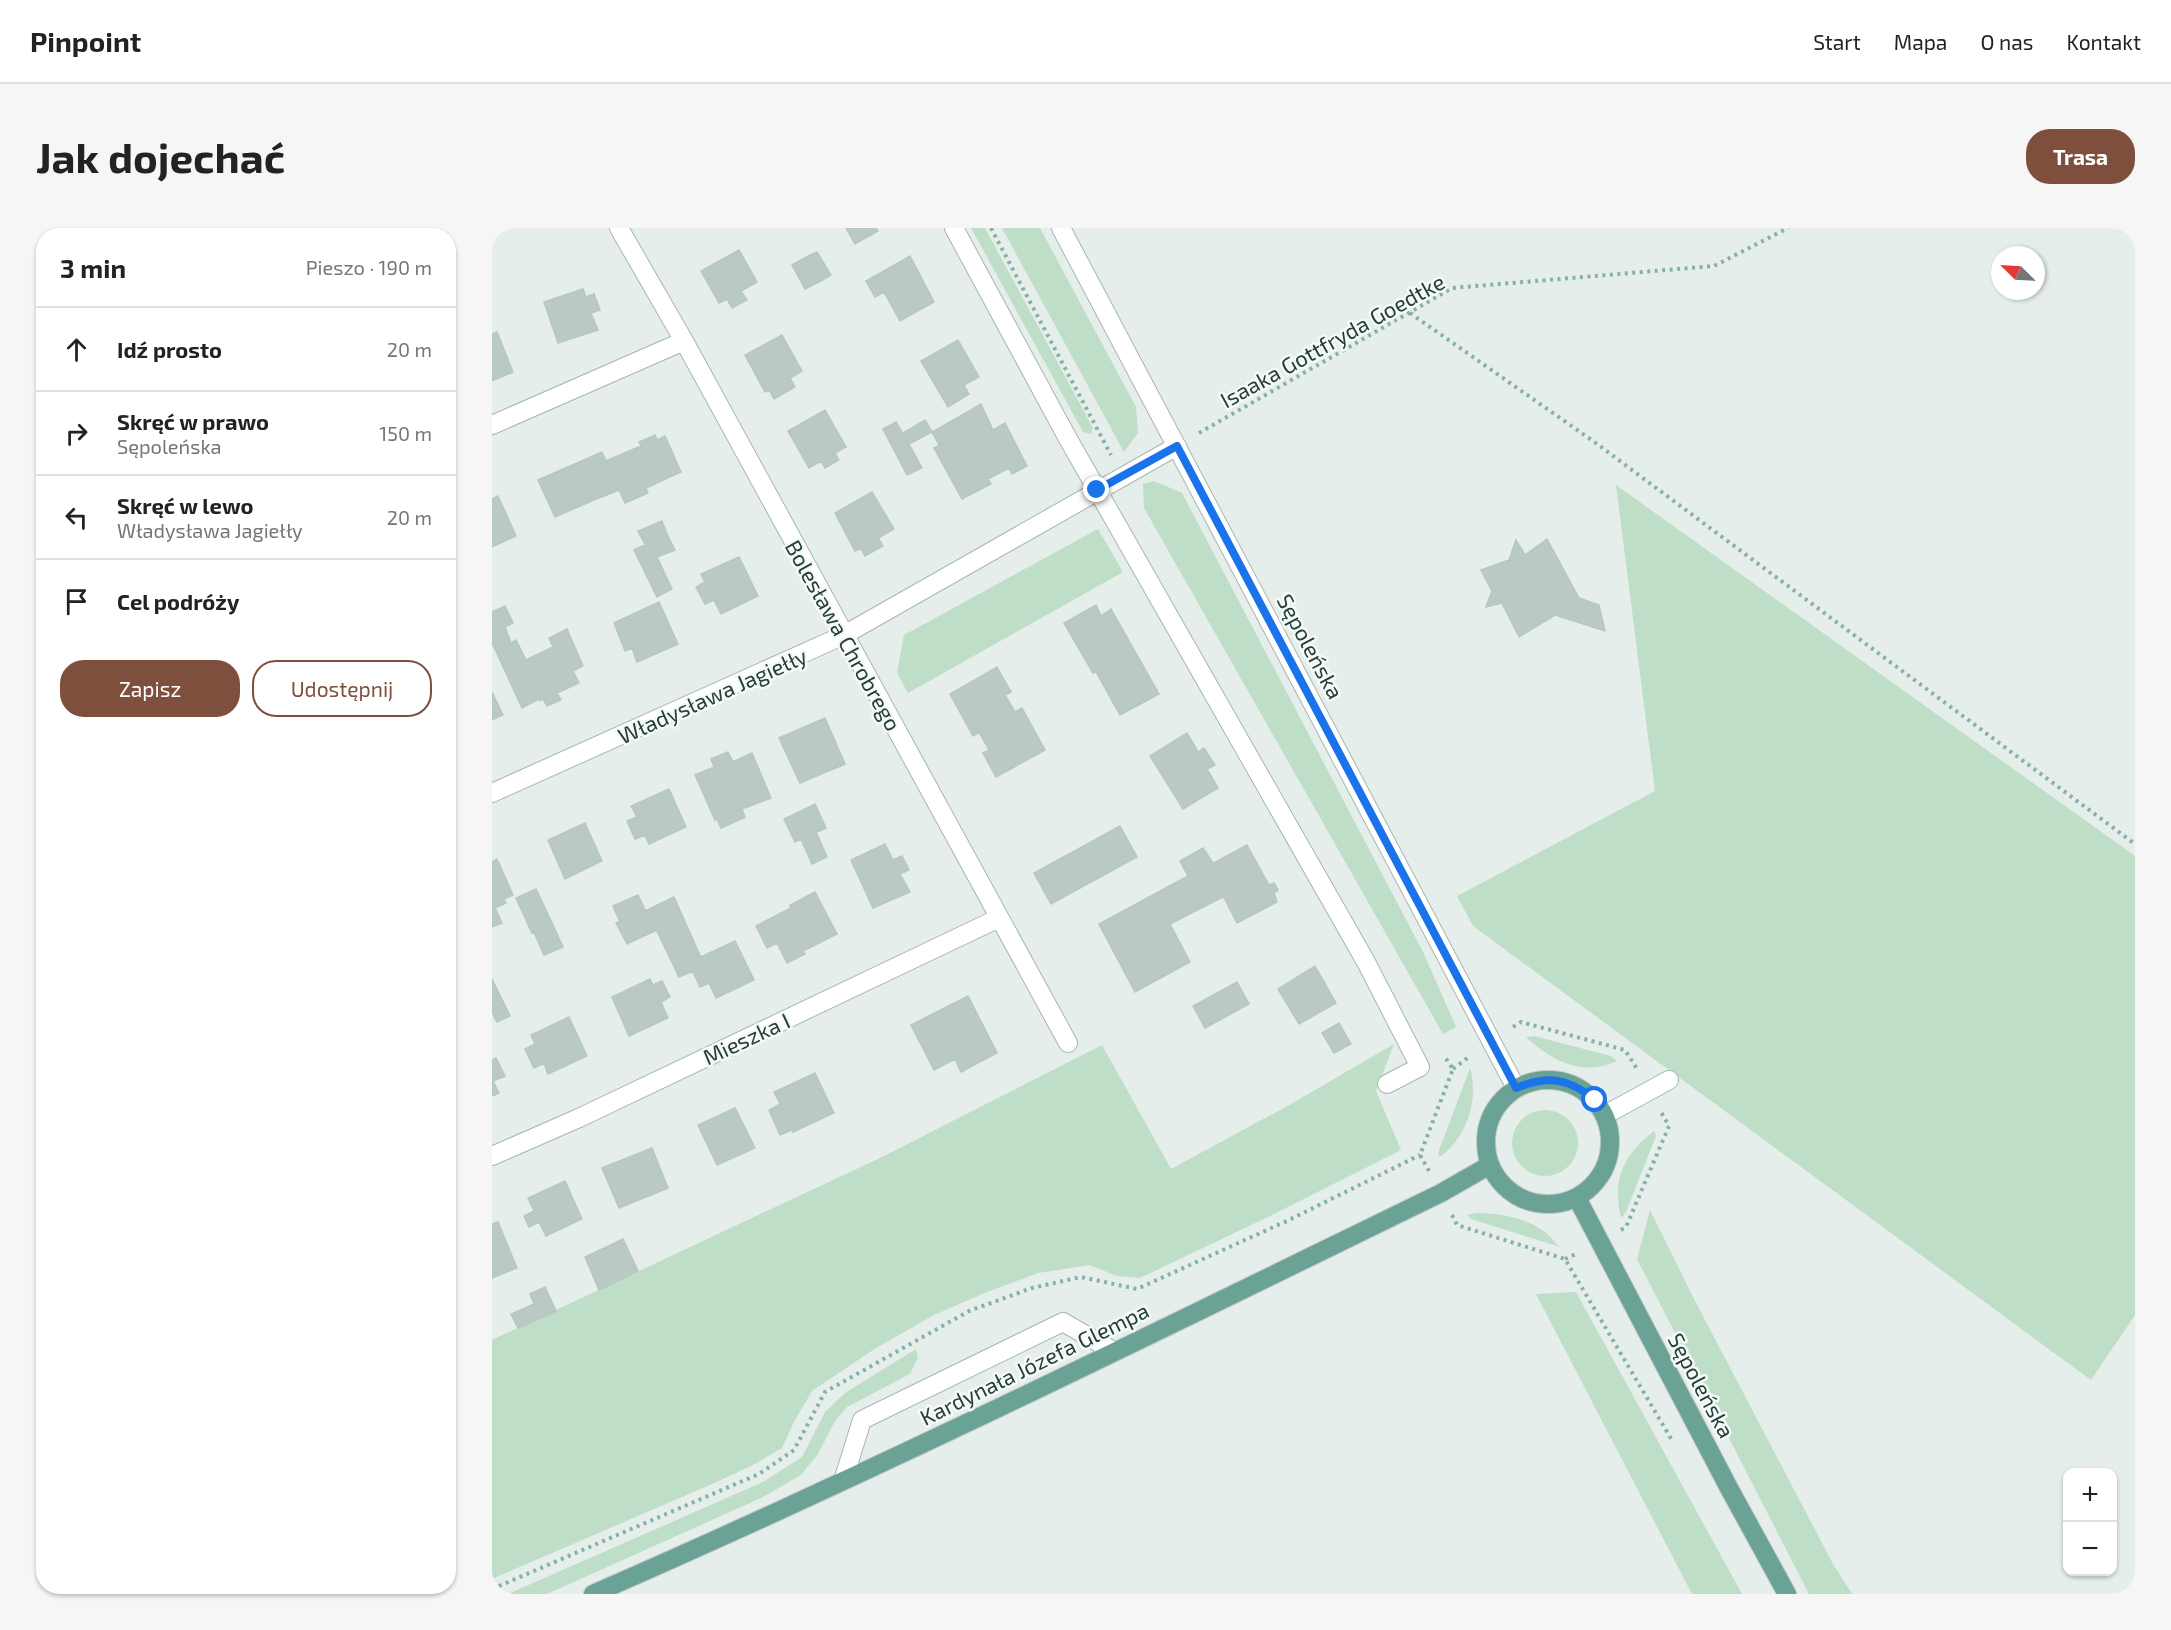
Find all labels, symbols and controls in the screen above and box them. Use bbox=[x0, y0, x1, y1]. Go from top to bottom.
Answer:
text: Pinpoint bbox=[30, 24, 141, 58]
text: Start bbox=[1813, 29, 1861, 54]
text: Mapa bbox=[1894, 29, 1947, 54]
text: O nas bbox=[1980, 29, 2034, 54]
text: Kontakt bbox=[2067, 29, 2141, 54]
button: Trasa bbox=[2026, 129, 2135, 184]
text: Jak dojechać bbox=[36, 131, 285, 181]
north arrow bbox=[1991, 246, 2045, 300]
text: 3 min bbox=[60, 252, 126, 283]
text: Pieszo · 190 m bbox=[306, 255, 432, 279]
street label: Isaaka Gottfryda Goedtke bbox=[1215, 267, 1449, 413]
icon: ahead bbox=[60, 333, 93, 366]
text: Idź prosto bbox=[117, 336, 222, 362]
text: 20 m bbox=[387, 337, 432, 361]
text: Skręć w prawo bbox=[117, 408, 269, 434]
icon: right bbox=[60, 417, 93, 450]
text: 150 m bbox=[379, 421, 432, 445]
text: Sępoleńska bbox=[117, 434, 222, 458]
route end bbox=[1083, 476, 1109, 502]
text: Skręć w lewo bbox=[117, 492, 254, 518]
icon: left bbox=[60, 501, 93, 534]
text: 20 m bbox=[387, 505, 432, 529]
text: Władysława Jagiełły bbox=[117, 518, 303, 542]
street label: Bolesława Chrobrego bbox=[781, 535, 907, 735]
icon: arrive bbox=[60, 585, 93, 618]
text: Cel podróży bbox=[117, 588, 239, 614]
street label: Sępoleńska bbox=[1273, 589, 1349, 703]
street label: Władysława Jagiełły bbox=[613, 641, 811, 748]
button: Zapisz bbox=[60, 660, 240, 717]
button: Udostępnij bbox=[252, 660, 432, 717]
street label: Mieszka I bbox=[698, 1007, 794, 1069]
route start bbox=[1581, 1086, 1607, 1112]
street label: Kardynała Józefa Glempa bbox=[915, 1296, 1153, 1430]
street label: Sępoleńska bbox=[1664, 1328, 1740, 1442]
map controls bbox=[2063, 1468, 2117, 1576]
button: + bbox=[2063, 1468, 2117, 1522]
button: − bbox=[2063, 1522, 2117, 1576]

